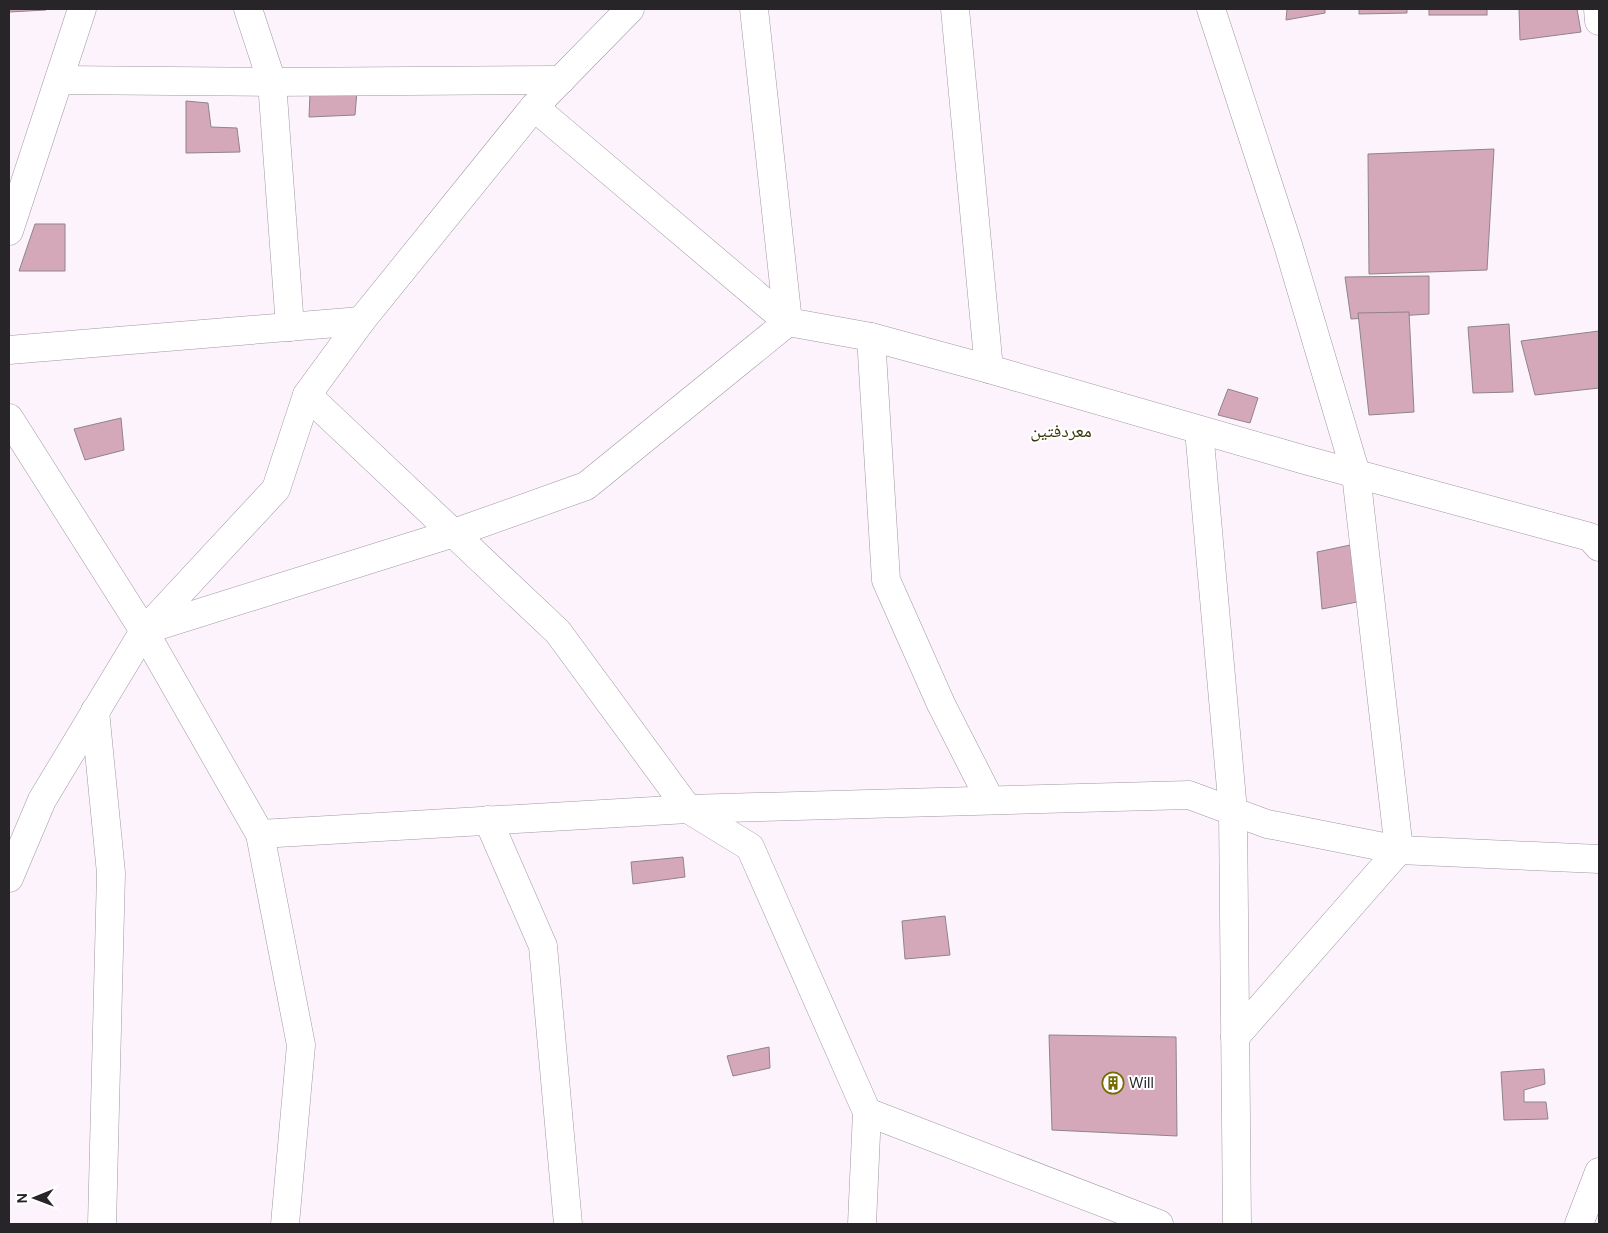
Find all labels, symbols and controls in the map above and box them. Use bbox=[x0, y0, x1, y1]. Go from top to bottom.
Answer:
district label: معردفتين bbox=[1030, 419, 1092, 443]
building icon: Will bbox=[1101, 1071, 1125, 1095]
place label: Will bbox=[1129, 1073, 1154, 1093]
north arrow bbox=[10, 1173, 60, 1223]
text: N bbox=[13, 1193, 31, 1203]

